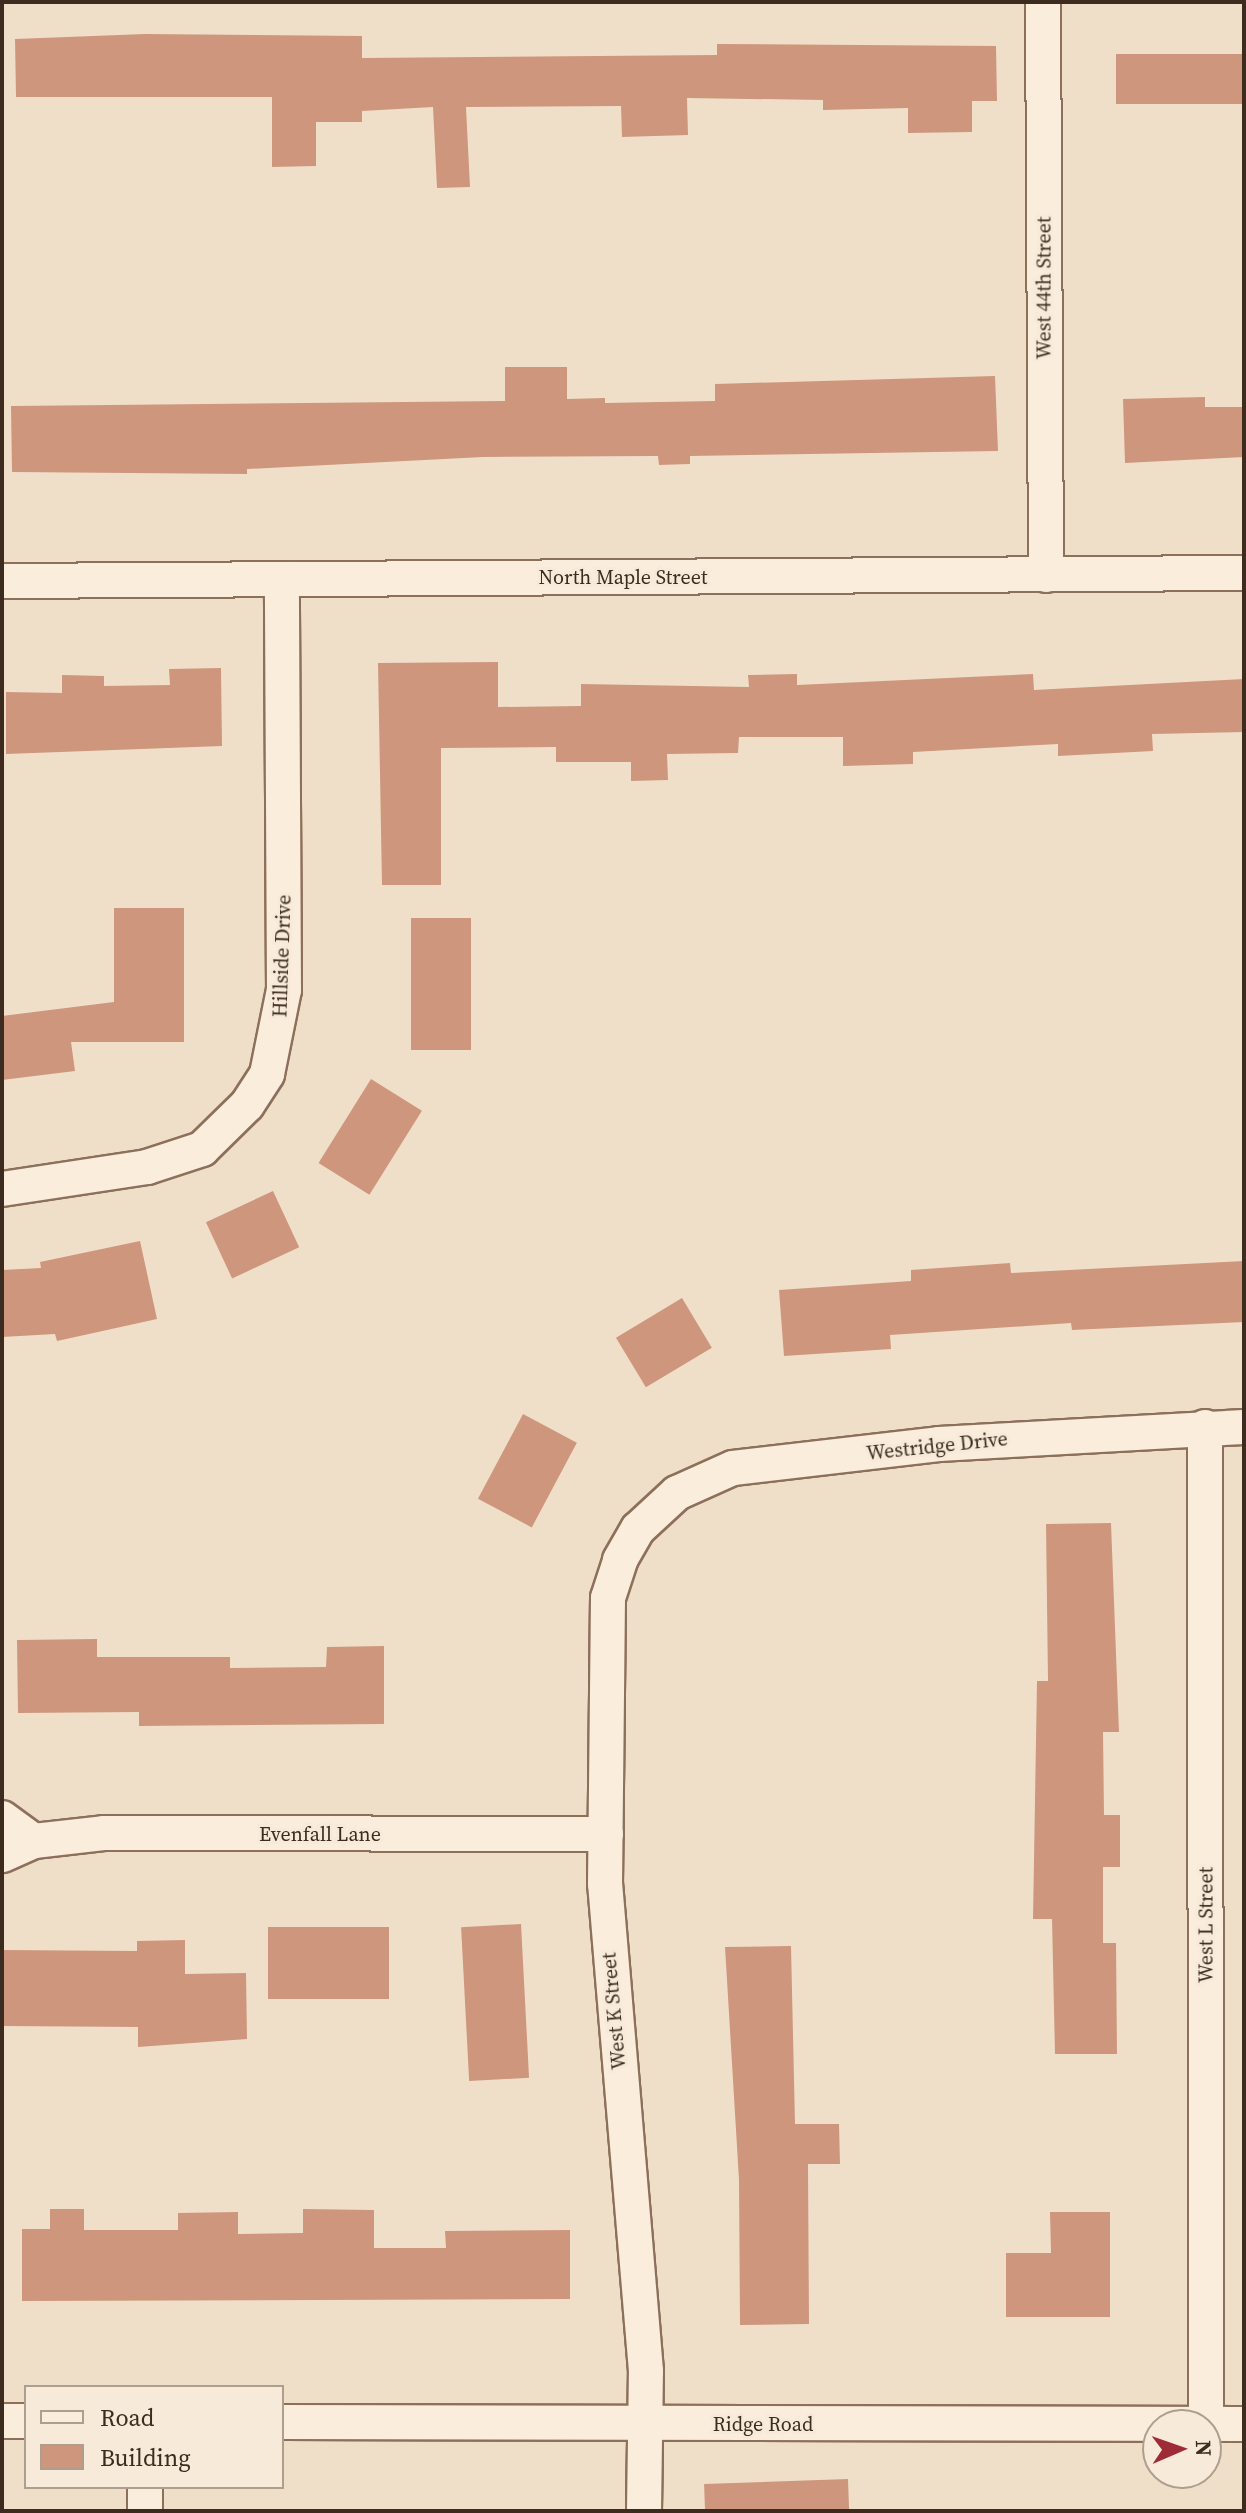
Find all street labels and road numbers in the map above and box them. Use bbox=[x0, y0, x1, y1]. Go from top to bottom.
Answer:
street label: West 44th Street bbox=[1032, 217, 1056, 359]
street label: North Maple Street bbox=[539, 565, 707, 589]
street label: Hillside Drive bbox=[268, 894, 296, 1018]
street label: Westridge Drive bbox=[865, 1427, 1009, 1465]
street label: Evenfall Lane bbox=[259, 1822, 381, 1846]
street label: West L Street bbox=[1194, 1867, 1218, 1983]
street label: West K Street bbox=[597, 1951, 631, 2071]
street label: Ridge Road bbox=[713, 2412, 813, 2436]

